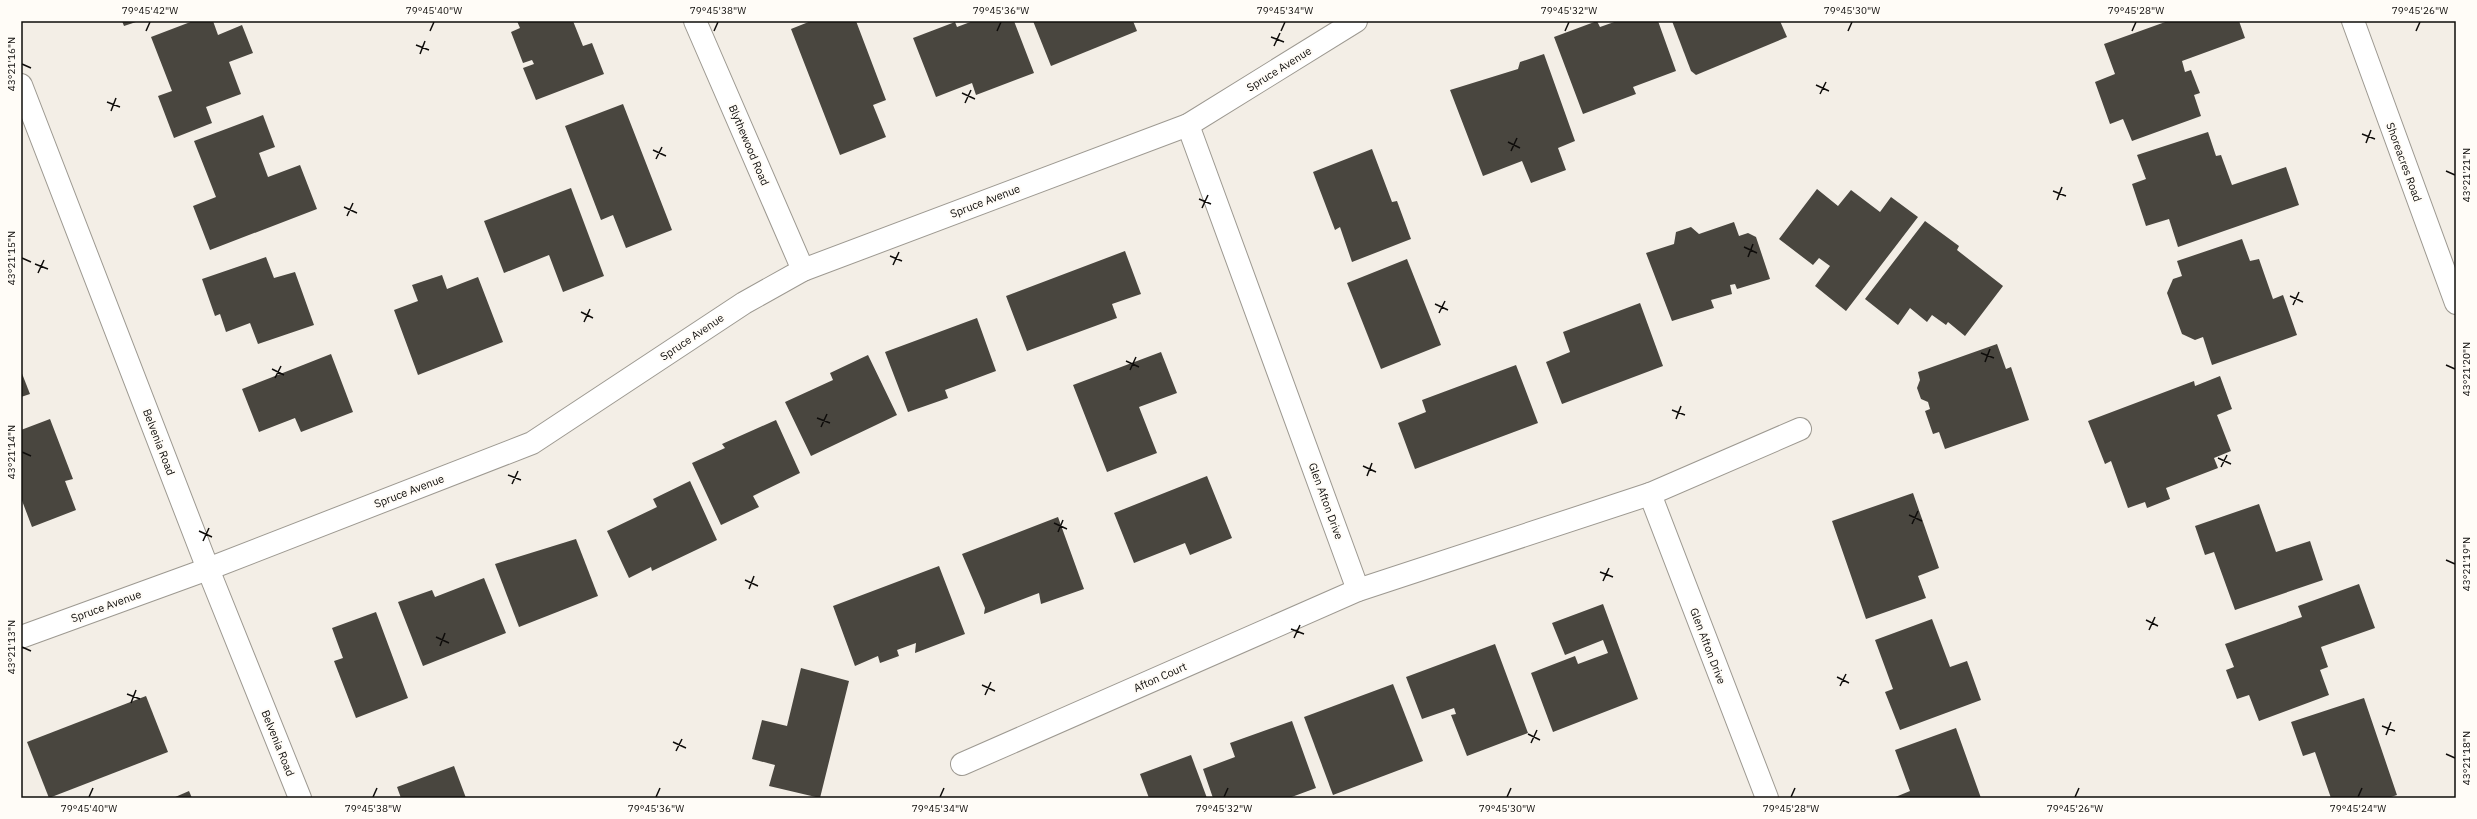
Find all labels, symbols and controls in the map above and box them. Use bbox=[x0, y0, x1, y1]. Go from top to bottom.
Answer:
text: 79°45'42"W bbox=[122, 4, 178, 17]
text: 79°45'40"W bbox=[406, 4, 462, 17]
text: 79°45'38"W bbox=[690, 4, 746, 17]
text: 79°45'36"W bbox=[973, 4, 1029, 17]
text: 79°45'34"W bbox=[1257, 4, 1313, 17]
text: 79°45'32"W bbox=[1541, 4, 1597, 17]
text: 79°45'30"W bbox=[1824, 4, 1880, 17]
text: 79°45'28"W bbox=[2108, 4, 2164, 17]
text: 79°45'26"W bbox=[2392, 4, 2448, 17]
text: 43°21'16"N bbox=[5, 37, 18, 91]
street label: Spruce Avenue bbox=[1244, 43, 1314, 95]
street label: Blythewood Road bbox=[726, 102, 772, 188]
street label: Shoreacres Road bbox=[2383, 120, 2425, 204]
text: 43°21'21"N bbox=[2460, 148, 2473, 202]
street label: Spruce Avenue bbox=[948, 181, 1022, 221]
text: 43°21'15"N bbox=[5, 231, 18, 285]
street label: Spruce Avenue bbox=[657, 311, 727, 363]
text: 43°21'20"N bbox=[2460, 342, 2473, 396]
street label: Belvenia Road bbox=[140, 407, 178, 477]
text: 43°21'14"N bbox=[5, 425, 18, 479]
street label: Glen Afton Drive bbox=[1306, 461, 1346, 541]
street label: Spruce Avenue bbox=[372, 471, 446, 511]
text: 43°21'19"N bbox=[2460, 537, 2473, 591]
street label: Spruce Avenue bbox=[69, 587, 143, 625]
street label: Glen Afton Drive bbox=[1687, 606, 1729, 686]
text: 43°21'13"N bbox=[5, 620, 18, 674]
street label: Afton Court bbox=[1131, 659, 1189, 695]
street label: Belvenia Road bbox=[258, 708, 298, 778]
text: 43°21'18"N bbox=[2460, 731, 2473, 785]
text: 79°45'40"W bbox=[61, 802, 117, 815]
text: 79°45'38"W bbox=[345, 802, 401, 815]
text: 79°45'36"W bbox=[628, 802, 684, 815]
text: 79°45'34"W bbox=[912, 802, 968, 815]
text: 79°45'32"W bbox=[1196, 802, 1252, 815]
text: 79°45'30"W bbox=[1479, 802, 1535, 815]
text: 79°45'28"W bbox=[1763, 802, 1819, 815]
text: 79°45'26"W bbox=[2047, 802, 2103, 815]
text: 79°45'24"W bbox=[2330, 802, 2386, 815]

